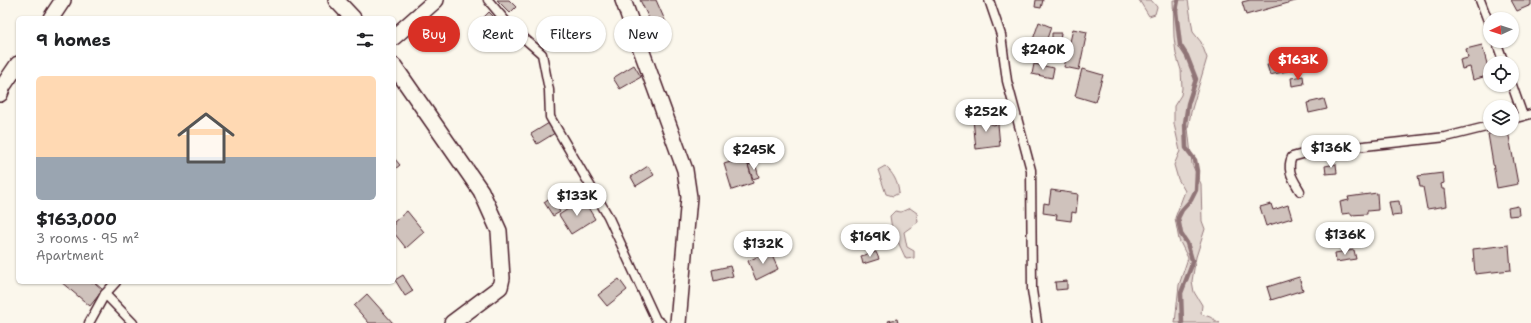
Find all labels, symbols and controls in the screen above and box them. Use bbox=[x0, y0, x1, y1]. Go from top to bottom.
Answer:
north arrow bbox=[1483, 12, 1519, 48]
map controls bbox=[1483, 12, 1519, 136]
chip: Buy bbox=[408, 16, 460, 52]
chip: Rent bbox=[468, 16, 528, 52]
chip: Filters bbox=[536, 16, 606, 52]
chip: New bbox=[614, 16, 672, 52]
text: 9 homes bbox=[36, 29, 111, 51]
icon: filters bbox=[354, 29, 376, 51]
pin: $240K bbox=[1015, 37, 1071, 71]
text: $240K bbox=[1021, 41, 1065, 58]
pin: $163K bbox=[1270, 47, 1326, 81]
text: $163K bbox=[1278, 51, 1318, 68]
button: locate bbox=[1483, 56, 1519, 92]
pin: $252K bbox=[958, 99, 1014, 133]
button: layers bbox=[1483, 100, 1519, 136]
icon: home bbox=[170, 102, 242, 174]
text: $252K bbox=[964, 103, 1008, 120]
pin: $136K bbox=[1303, 135, 1359, 169]
pin: $245K bbox=[726, 137, 782, 171]
text: $136K bbox=[1310, 139, 1352, 156]
text: $245K bbox=[733, 141, 775, 158]
pin: $133K bbox=[549, 183, 605, 217]
text: $133K bbox=[557, 187, 597, 204]
text: $163,000 bbox=[36, 208, 117, 230]
pin: $136K bbox=[1317, 222, 1373, 256]
pin: $169K bbox=[842, 224, 898, 258]
text: $136K bbox=[1324, 226, 1366, 243]
text: $169K bbox=[850, 228, 890, 245]
text: 3 rooms · 95 m² bbox=[36, 230, 139, 247]
pin: $132K bbox=[735, 231, 791, 265]
text: $132K bbox=[743, 235, 783, 252]
text: Apartment bbox=[36, 247, 104, 264]

